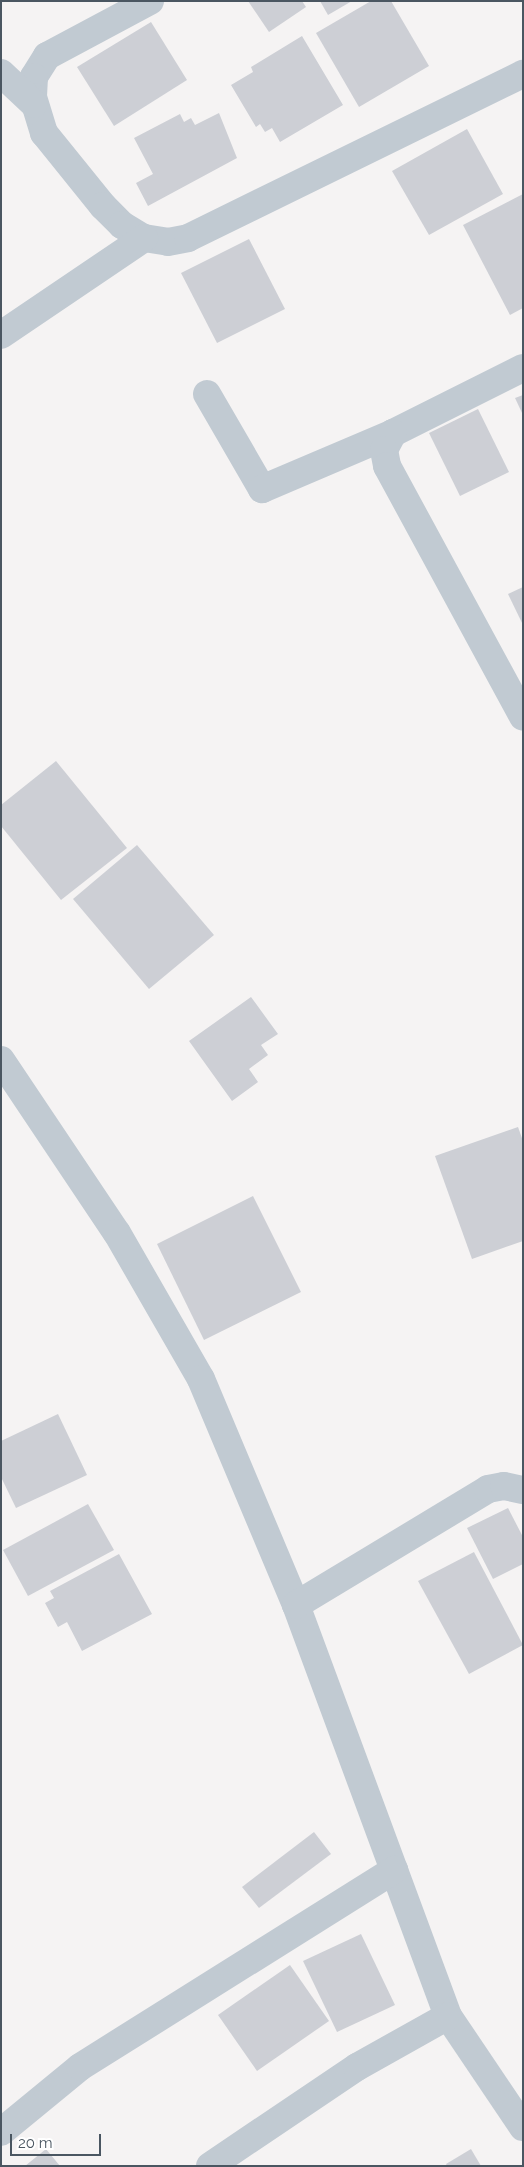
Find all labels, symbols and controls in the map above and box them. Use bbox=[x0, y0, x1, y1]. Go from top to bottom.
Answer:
scale bar bbox=[12, 2124, 104, 2156]
text: 20 m bbox=[18, 2134, 53, 2152]

